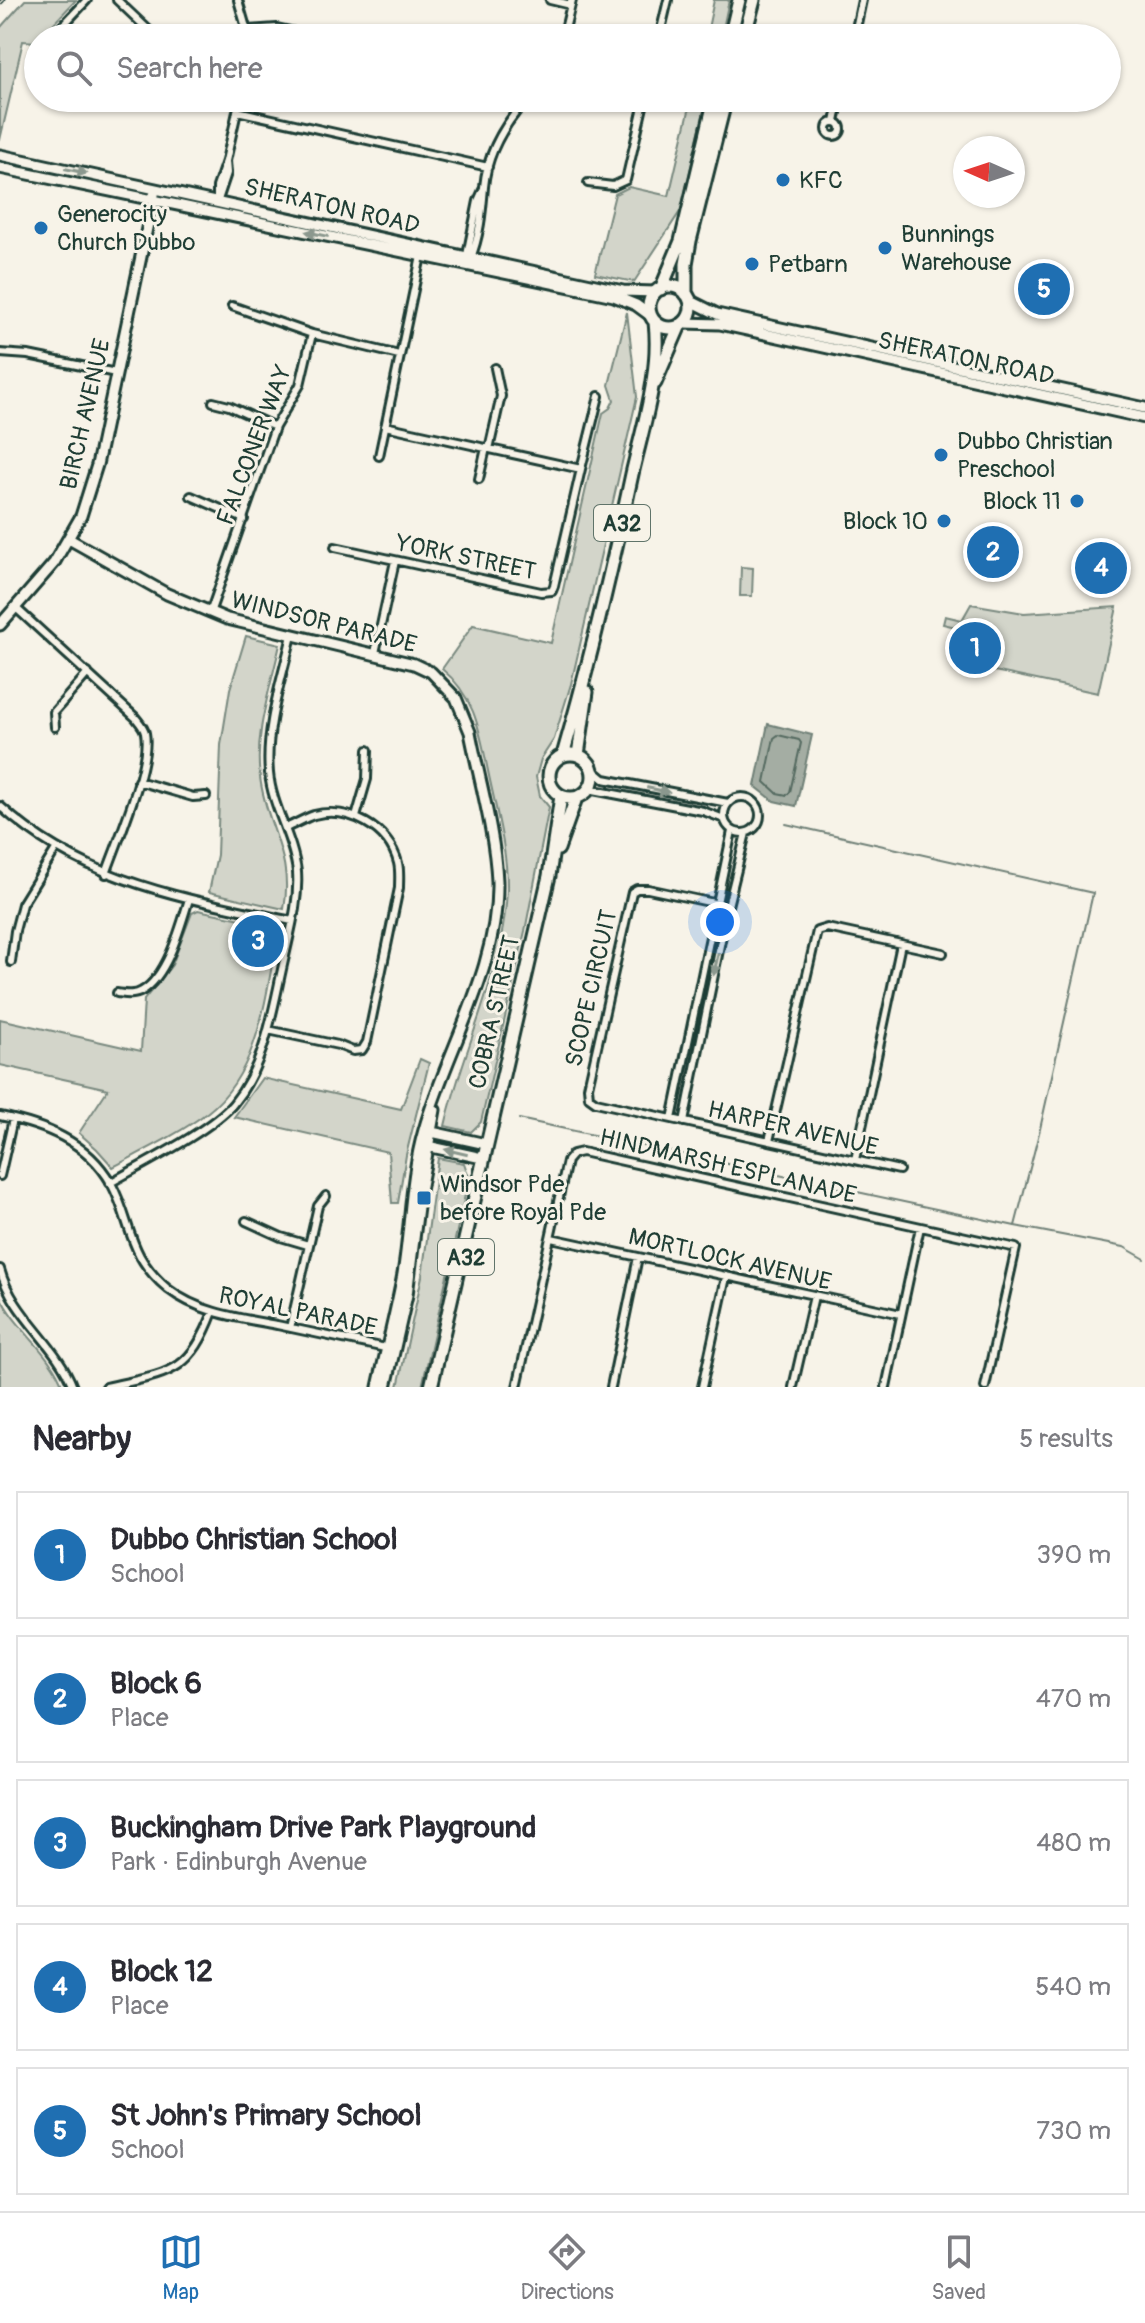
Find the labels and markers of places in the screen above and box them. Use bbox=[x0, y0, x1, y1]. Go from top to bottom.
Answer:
place label: KFC bbox=[799, 166, 843, 195]
marker: KFC bbox=[774, 171, 792, 189]
place label: Generocity Church Dubbo bbox=[57, 200, 196, 257]
marker: Generocity Church Dubbo bbox=[32, 219, 50, 237]
place label: Bunnings Warehouse bbox=[901, 220, 1012, 277]
marker: Bunnings Warehouse bbox=[876, 239, 894, 257]
place label: Petbarn bbox=[768, 250, 848, 279]
marker: Petbarn bbox=[743, 255, 761, 273]
pin: 5 bbox=[1018, 259, 1070, 319]
place label: Dubbo Christian Preschool bbox=[957, 427, 1113, 484]
marker: Dubbo Christian Preschool bbox=[932, 446, 950, 464]
place label: Block 11 bbox=[983, 487, 1061, 516]
marker: Block 11 bbox=[1068, 492, 1086, 510]
place label: Block 10 bbox=[843, 507, 928, 536]
marker: Block 10 bbox=[935, 512, 953, 530]
pin: 2 bbox=[967, 522, 1019, 582]
pin: 4 bbox=[1075, 538, 1127, 598]
pin: 1 bbox=[949, 618, 1001, 678]
pin: 3 bbox=[232, 911, 284, 971]
place label: Windsor Pde before Royal Pde bbox=[440, 1170, 606, 1227]
marker: Windsor Pde before Royal Pde bbox=[415, 1189, 433, 1207]

